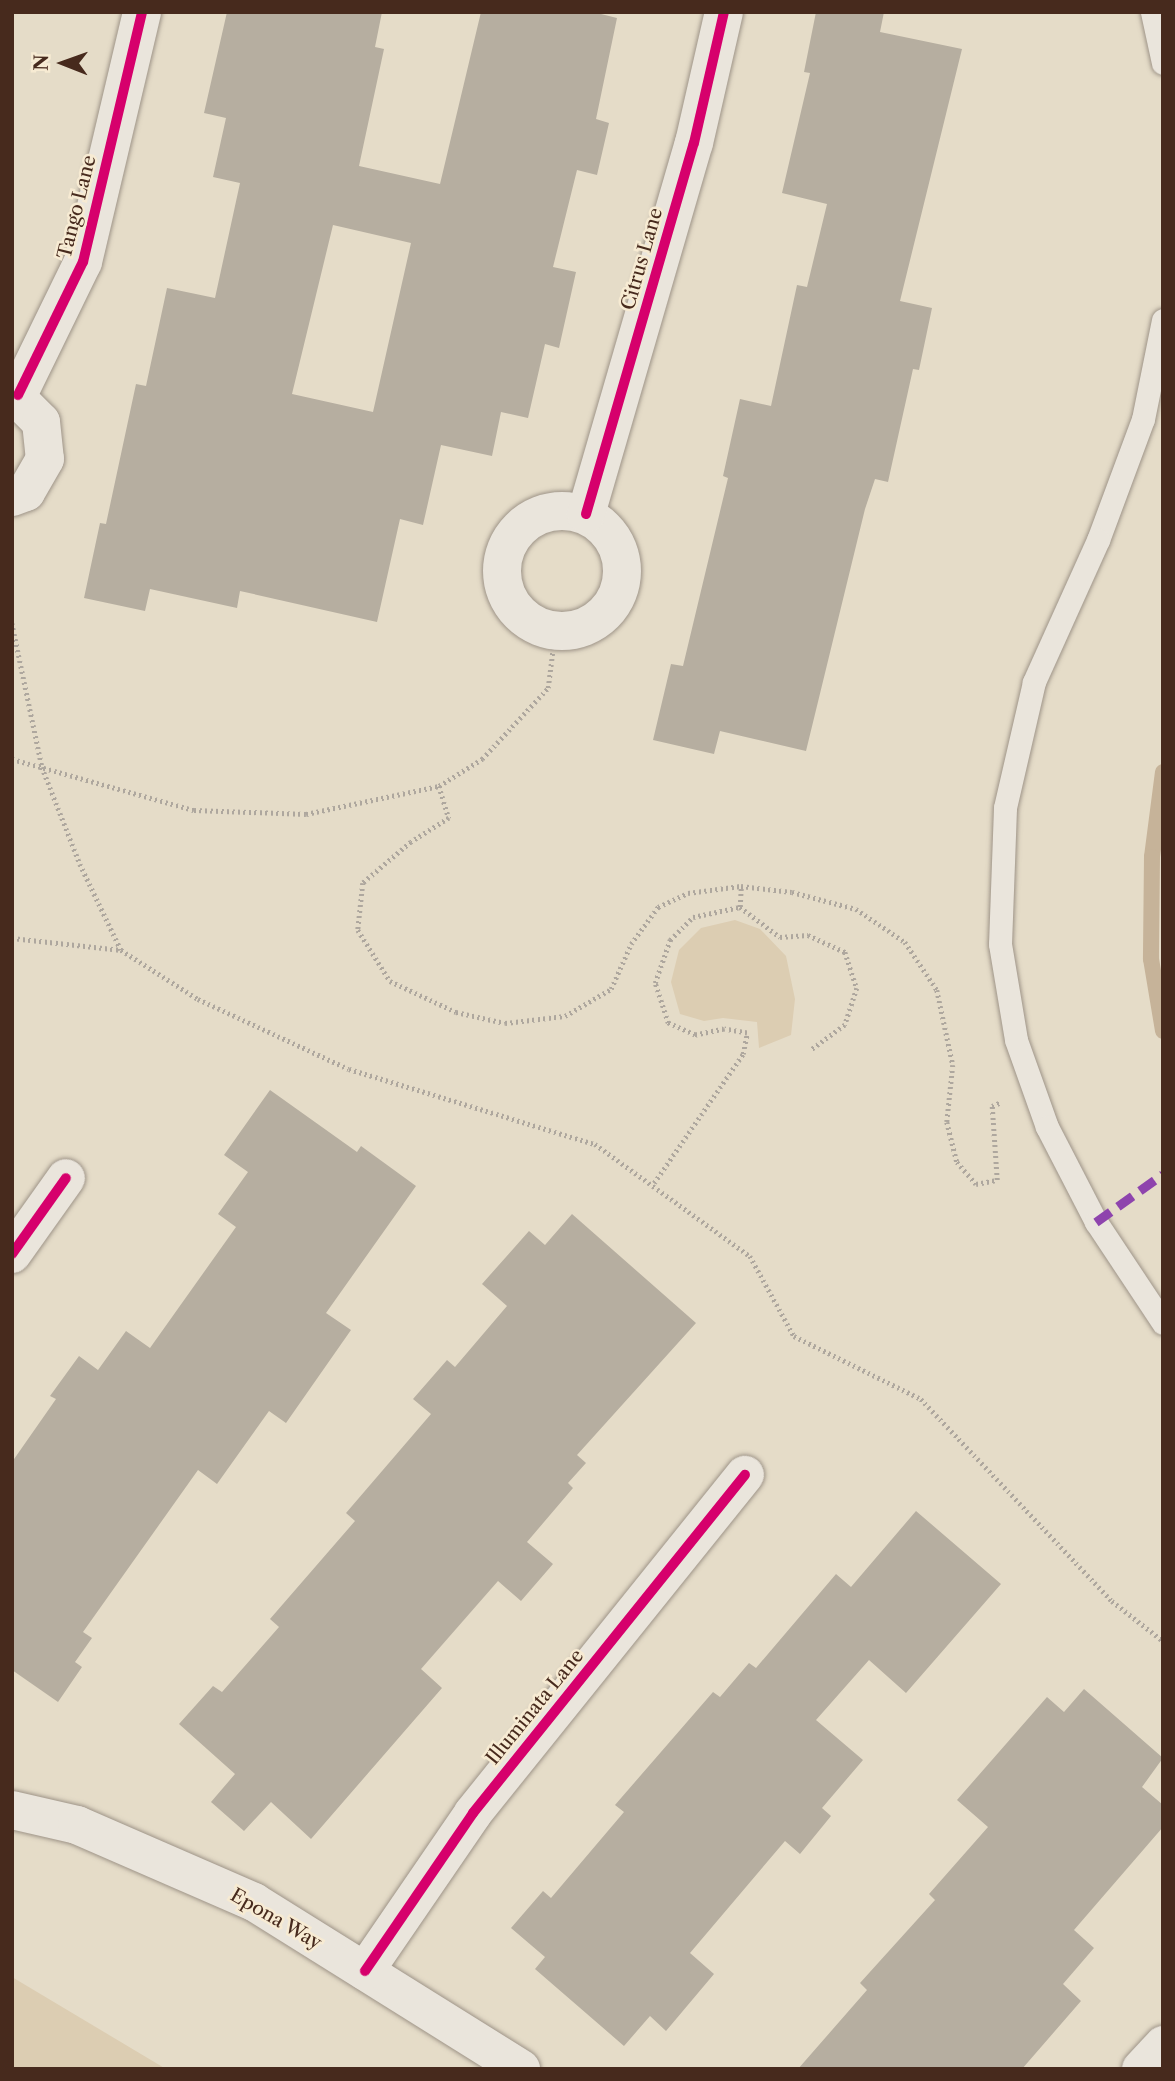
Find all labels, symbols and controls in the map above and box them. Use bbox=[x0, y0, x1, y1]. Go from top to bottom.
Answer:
north arrow bbox=[28, 28, 98, 98]
text: N bbox=[30, 54, 53, 71]
street label: Tango Lane bbox=[53, 153, 101, 261]
street label: Citrus Lane bbox=[617, 205, 667, 313]
street label: Illuminata Lane bbox=[481, 1645, 589, 1769]
street label: Epona Way bbox=[226, 1883, 326, 1955]

